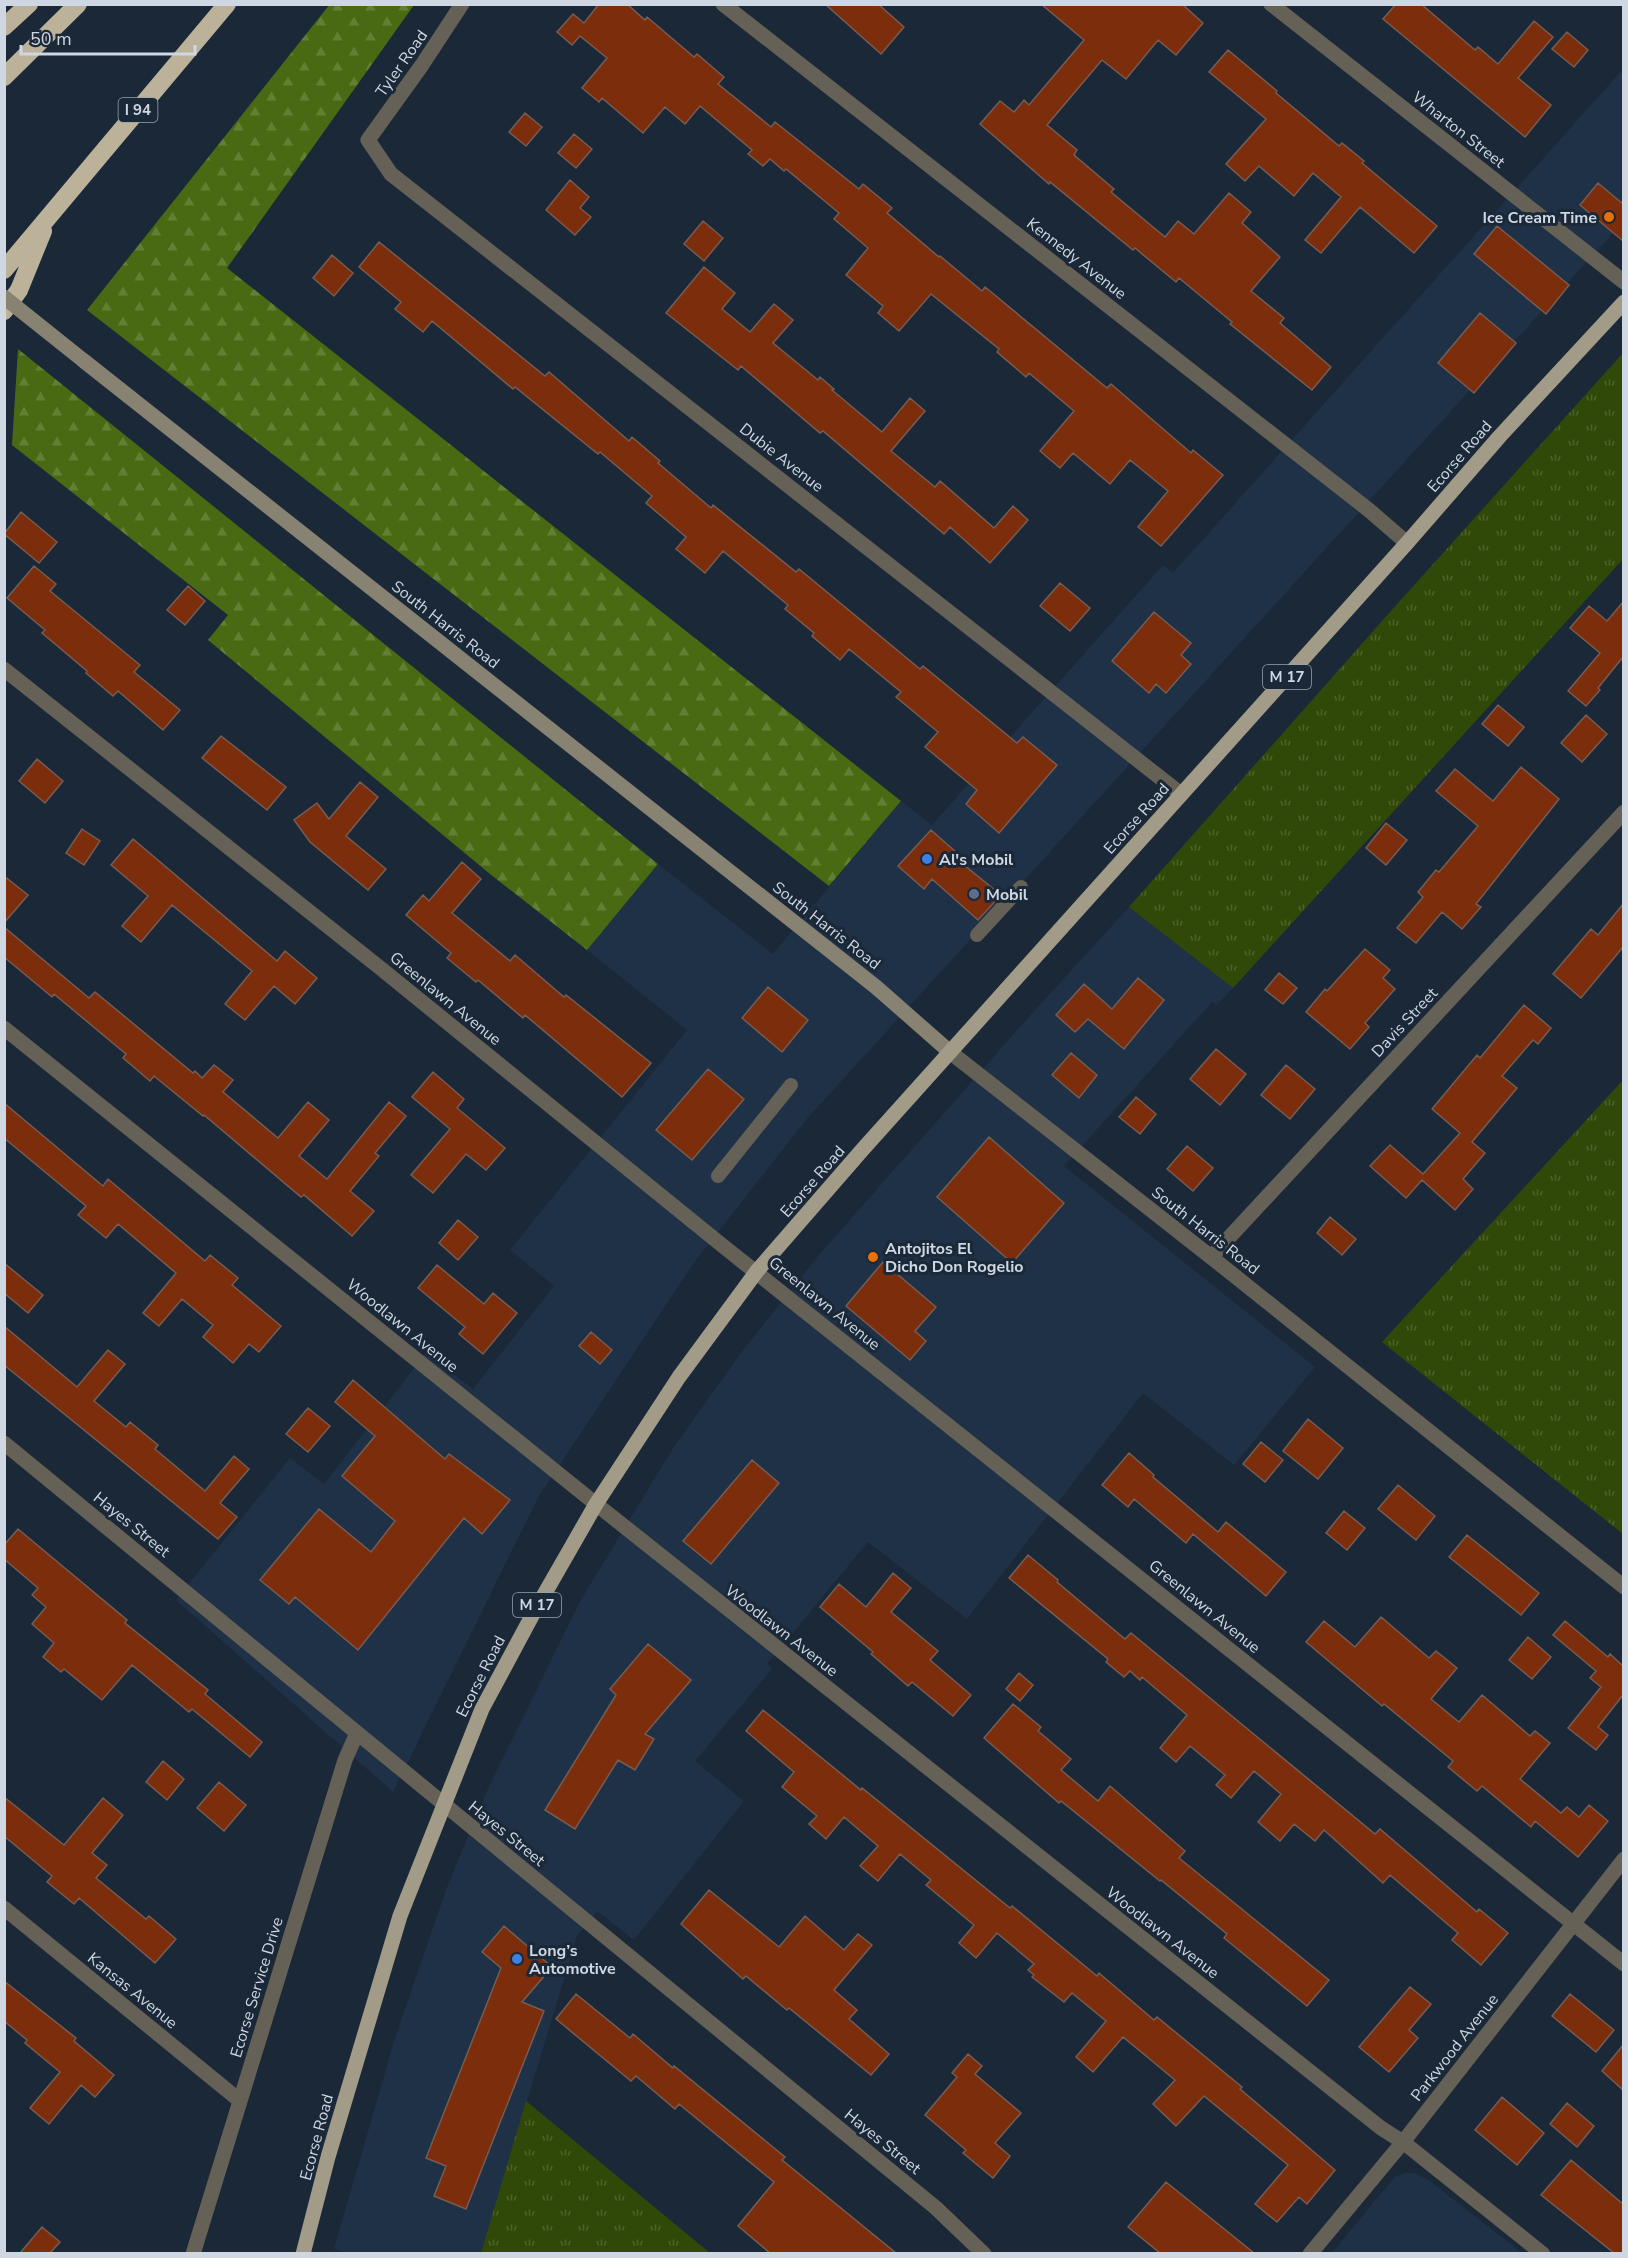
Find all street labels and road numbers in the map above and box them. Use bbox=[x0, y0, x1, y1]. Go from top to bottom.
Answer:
street label: Tyler Road bbox=[371, 26, 433, 101]
street label: Wharton Street bbox=[1407, 86, 1510, 173]
road number: I 94 bbox=[118, 98, 158, 122]
street label: Kennedy Avenue bbox=[1022, 213, 1131, 305]
street label: Ecorse Road bbox=[1422, 416, 1497, 497]
street label: Dubie Avenue bbox=[735, 418, 828, 498]
street label: South Harris Road bbox=[387, 576, 504, 674]
road number: M 17 bbox=[1263, 665, 1311, 689]
street label: Ecorse Road bbox=[1099, 778, 1175, 859]
street label: South Harris Road bbox=[768, 877, 885, 975]
street label: Greenlawn Avenue bbox=[385, 947, 506, 1051]
street label: Davis Street bbox=[1367, 983, 1443, 1062]
street label: Ecorse Road bbox=[775, 1141, 850, 1222]
street label: South Harris Road bbox=[1147, 1182, 1264, 1280]
street label: Greenlawn Avenue bbox=[764, 1252, 885, 1356]
street label: Woodlawn Avenue bbox=[342, 1274, 463, 1378]
street label: Hayes Street bbox=[88, 1487, 175, 1563]
street label: Greenlawn Avenue bbox=[1144, 1555, 1265, 1659]
street label: Woodlawn Avenue bbox=[720, 1580, 843, 1682]
road number: M 17 bbox=[513, 1593, 561, 1617]
street label: Ecorse Road bbox=[451, 1632, 511, 1721]
street label: Hayes Street bbox=[463, 1796, 550, 1872]
street label: Woodlawn Avenue bbox=[1101, 1882, 1224, 1984]
street label: Ecorse Service Drive bbox=[225, 1914, 289, 2060]
street label: Kansas Avenue bbox=[83, 1948, 182, 2034]
street label: Parkwood Avenue bbox=[1406, 1989, 1504, 2106]
street label: Ecorse Road bbox=[295, 2092, 339, 2183]
street label: Hayes Street bbox=[839, 2104, 926, 2180]

